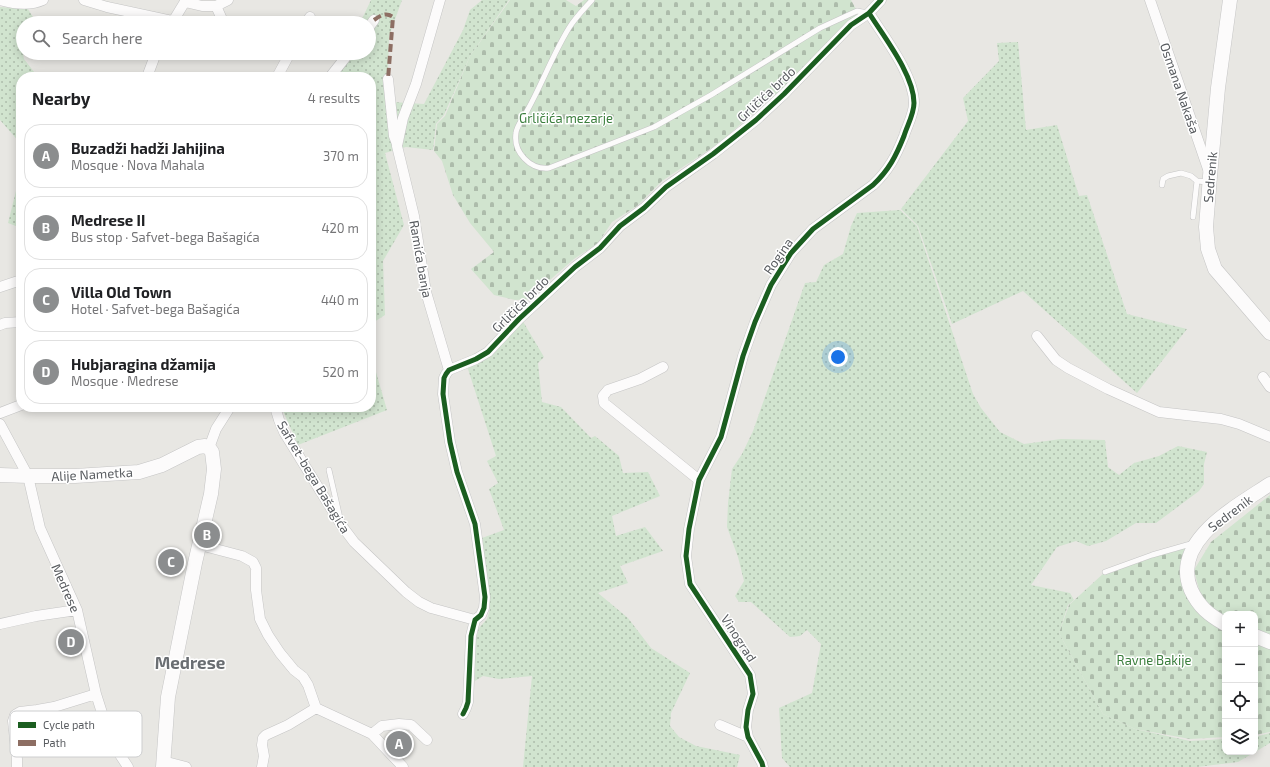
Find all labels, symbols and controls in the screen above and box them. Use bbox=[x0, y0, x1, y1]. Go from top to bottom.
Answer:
search box bbox=[16, 16, 376, 60]
icon: search bbox=[30, 27, 52, 49]
text: Search here bbox=[62, 29, 143, 47]
street label: Osmana Nakaša bbox=[1157, 40, 1203, 136]
street label: Grličića brdo bbox=[734, 63, 798, 125]
text: Nearby bbox=[32, 88, 90, 108]
text: 4 results bbox=[308, 90, 360, 106]
park label: Grličića mezarje bbox=[519, 110, 613, 126]
text: Buzadži hadži Jahijina bbox=[71, 139, 225, 157]
text: A bbox=[42, 148, 50, 164]
text: 370 m bbox=[323, 148, 359, 164]
street label: Sedrenik bbox=[1200, 150, 1220, 203]
text: Mosque · Nova Mahala bbox=[71, 157, 205, 173]
text: Medrese II bbox=[71, 211, 145, 229]
street label: Ramića banja bbox=[406, 219, 436, 299]
text: B bbox=[42, 220, 50, 236]
text: 420 m bbox=[322, 220, 359, 236]
text: Bus stop · Safvet-bega Bašagića bbox=[71, 229, 260, 245]
street label: Rogina bbox=[760, 235, 796, 277]
street label: Grličića brdo bbox=[488, 272, 552, 336]
text: Villa Old Town bbox=[71, 283, 172, 301]
text: C bbox=[42, 292, 50, 308]
text: 440 m bbox=[321, 292, 359, 308]
text: Hotel · Safvet-bega Bašagića bbox=[71, 301, 240, 317]
your location bbox=[828, 347, 848, 367]
text: Hubjaragina džamija bbox=[71, 355, 216, 373]
text: D bbox=[42, 364, 50, 380]
text: 520 m bbox=[323, 364, 359, 380]
text: Mosque · Medrese bbox=[71, 373, 179, 389]
street label: Safvet-bega Bašagića bbox=[274, 418, 354, 536]
street label: Alije Nametka bbox=[51, 464, 133, 484]
street label: Sedrenik bbox=[1205, 491, 1256, 535]
pin: B bbox=[194, 520, 220, 550]
pin: C bbox=[158, 547, 184, 577]
street label: Medrese bbox=[48, 561, 84, 615]
street label: Vinograd bbox=[718, 611, 760, 665]
map controls bbox=[1222, 611, 1258, 755]
button: + bbox=[1222, 611, 1258, 647]
pin: D bbox=[58, 627, 84, 657]
button: − bbox=[1222, 647, 1258, 683]
district label: Medrese bbox=[155, 652, 225, 672]
park label: Ravne Bakije bbox=[1117, 652, 1191, 668]
button: locate bbox=[1222, 683, 1258, 719]
legend bbox=[10, 711, 142, 757]
text: Cycle path bbox=[43, 718, 95, 731]
button: layers bbox=[1222, 719, 1258, 755]
pin: A bbox=[386, 729, 412, 759]
text: Path bbox=[43, 736, 66, 749]

